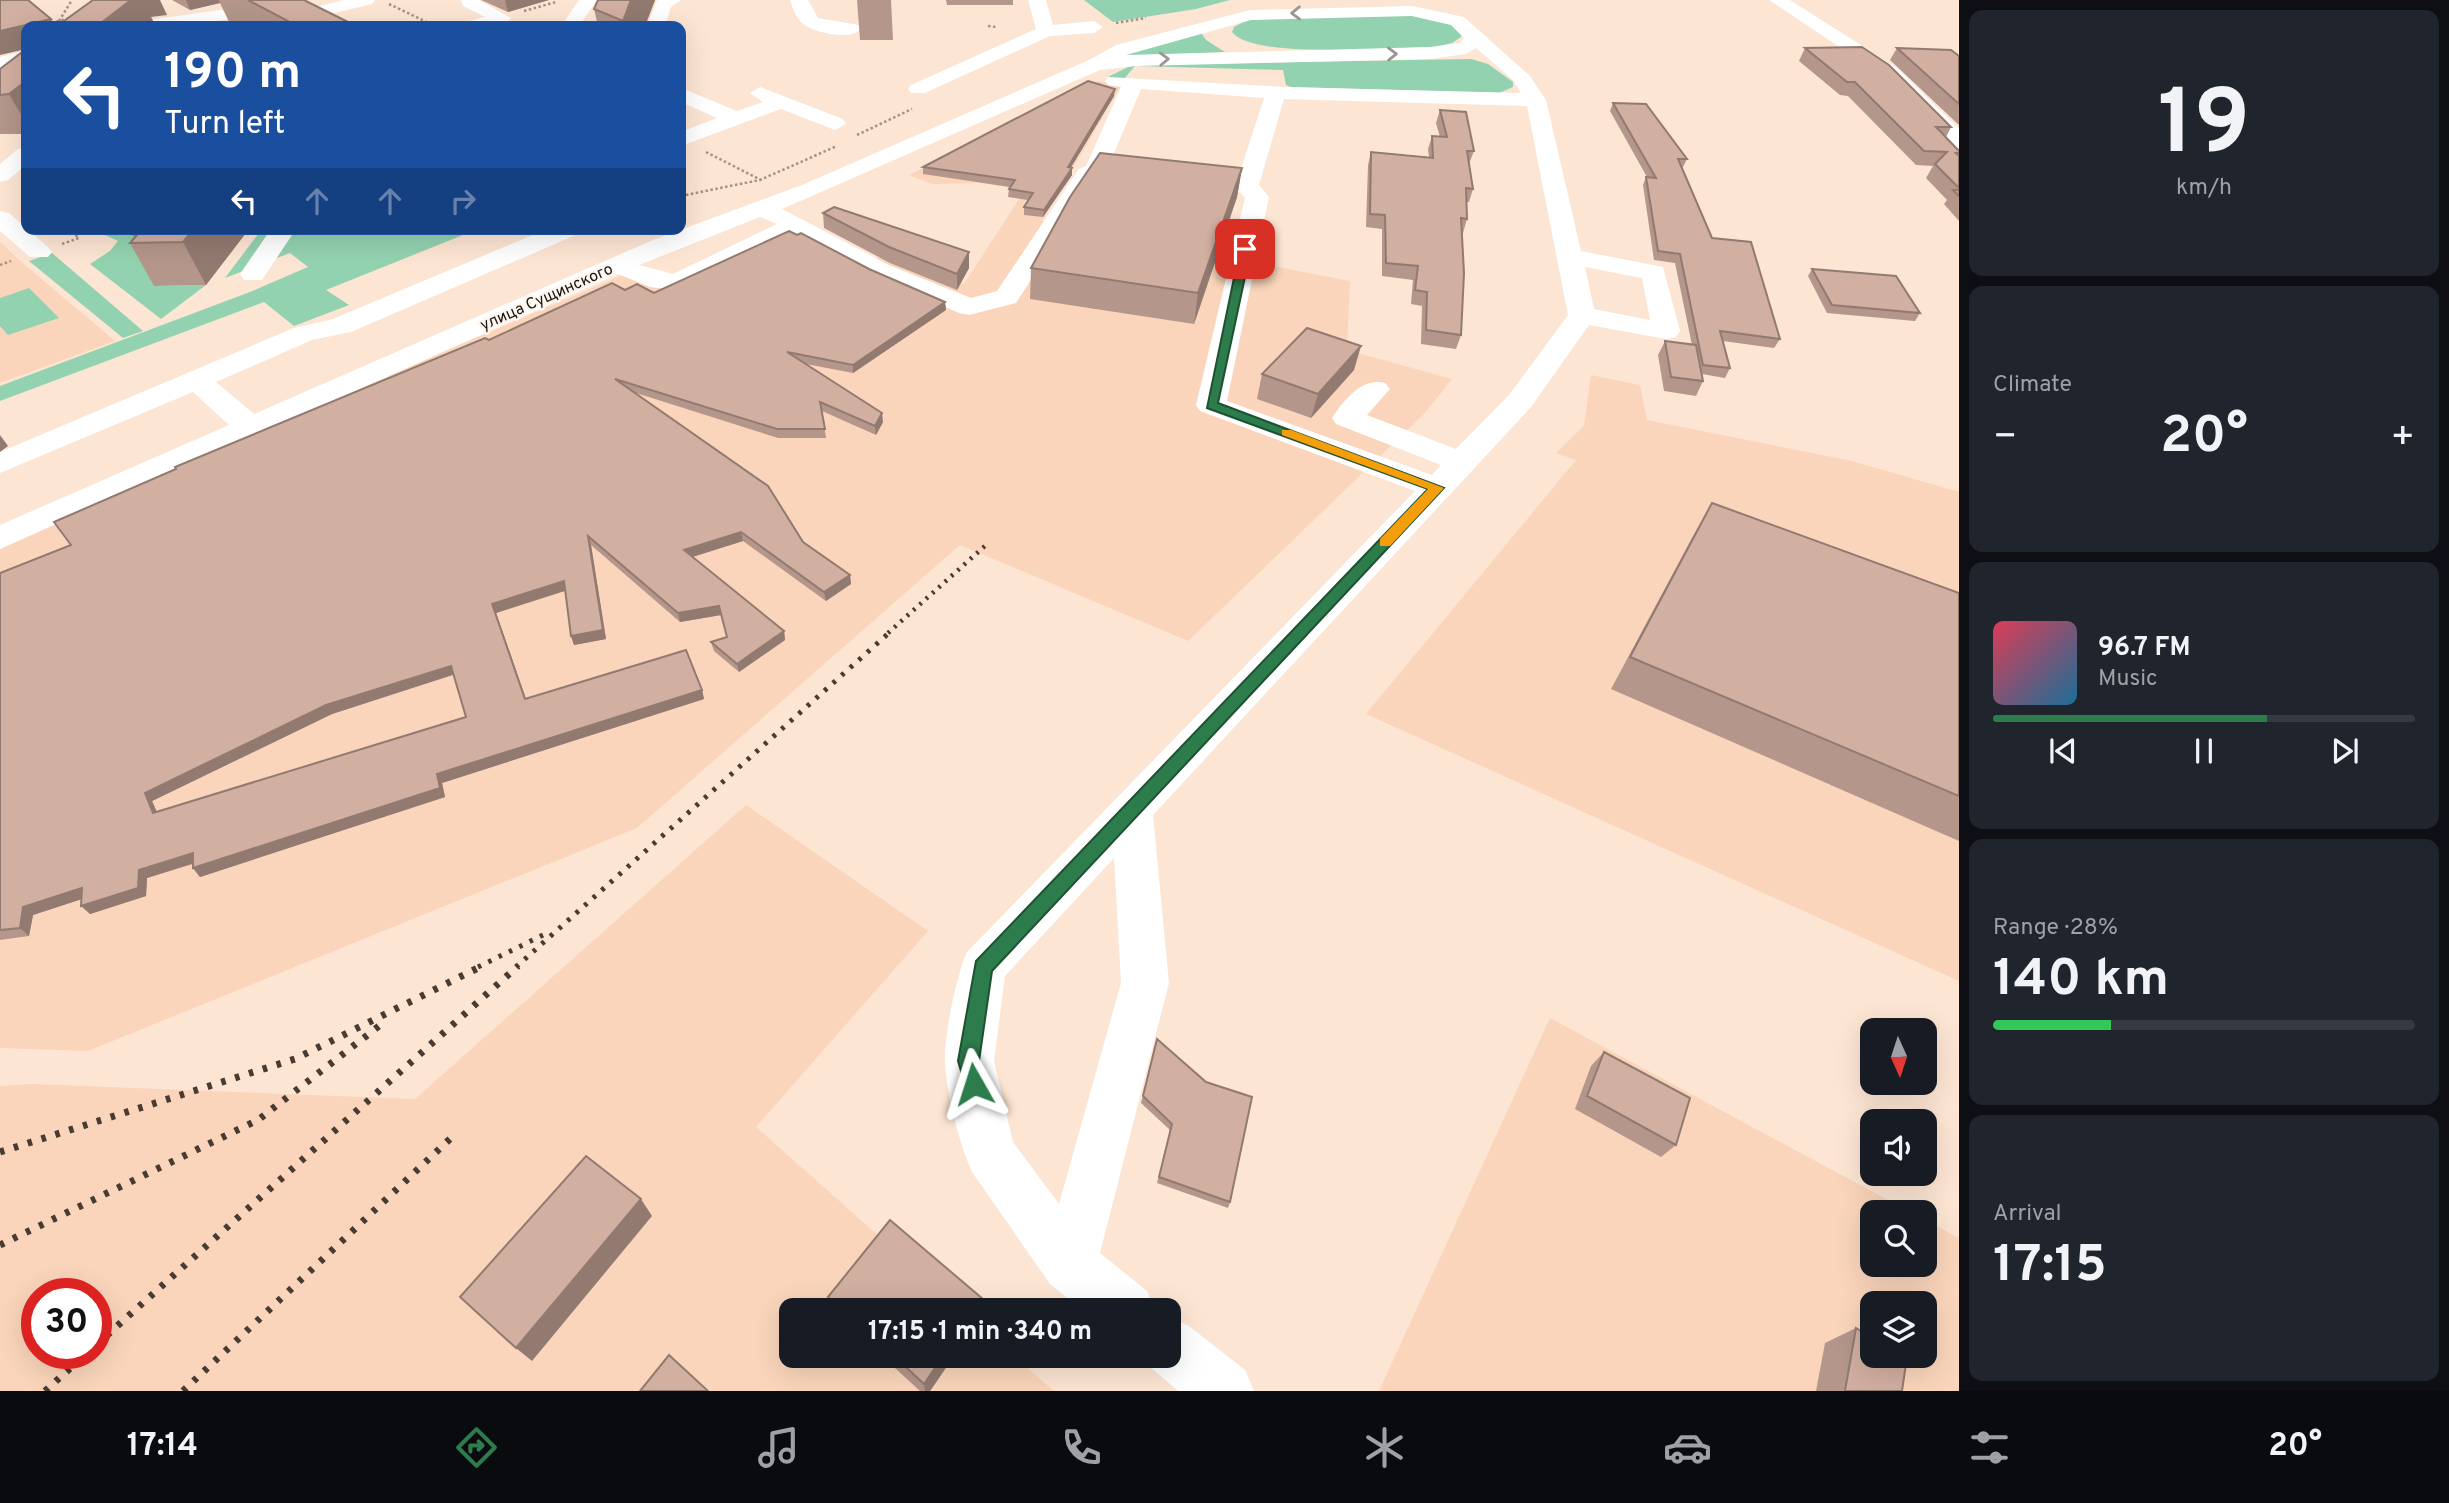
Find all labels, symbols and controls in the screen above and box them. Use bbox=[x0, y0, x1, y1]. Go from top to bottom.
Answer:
one-way arrow bbox=[1290, 5, 1301, 20]
text: 190 m bbox=[164, 44, 301, 106]
one-way arrow bbox=[1387, 46, 1398, 62]
icon: left bbox=[49, 49, 140, 140]
one-way arrow bbox=[1160, 51, 1170, 67]
text: 19 bbox=[2158, 71, 2250, 186]
text: Turn left bbox=[164, 105, 285, 145]
text: km/h bbox=[2176, 174, 2232, 203]
icon: left bbox=[225, 182, 263, 220]
icon: ahead bbox=[298, 182, 336, 220]
icon: ahead bbox=[371, 182, 409, 220]
icon: right bbox=[444, 182, 482, 220]
pin bbox=[1215, 219, 1275, 279]
icon: arrive bbox=[1226, 230, 1264, 268]
street label: улица Сущинского bbox=[477, 260, 616, 336]
text: Climate bbox=[1993, 371, 2072, 400]
text: 20° bbox=[2160, 405, 2248, 471]
text: − bbox=[1993, 414, 2018, 463]
text: + bbox=[2390, 414, 2415, 463]
text: 96.7 FM bbox=[2098, 632, 2191, 665]
text: Music bbox=[2098, 665, 2158, 694]
icon: previous bbox=[2044, 732, 2082, 770]
icon: pause bbox=[2185, 732, 2223, 770]
icon: next bbox=[2326, 732, 2364, 770]
text: Range · 28% bbox=[1993, 914, 2118, 943]
text: 140 km bbox=[1993, 948, 2169, 1014]
north arrow bbox=[1860, 1018, 1937, 1096]
map controls bbox=[1860, 1018, 1937, 1368]
position arrow bbox=[937, 1047, 1011, 1121]
button: sound bbox=[1860, 1109, 1937, 1186]
button: search bbox=[1860, 1200, 1937, 1277]
text: Arrival bbox=[1993, 1200, 2062, 1229]
text: 17:15 bbox=[1993, 1234, 2107, 1300]
speed limit sign: 30 bbox=[21, 1278, 112, 1369]
button: layers bbox=[1860, 1291, 1937, 1368]
text: 17:15 · 1 min · 340 m bbox=[868, 1316, 1092, 1349]
icon: directions bbox=[452, 1423, 501, 1472]
icon: music bbox=[754, 1423, 803, 1472]
icon: phone bbox=[1057, 1423, 1106, 1472]
icon: climate bbox=[1360, 1423, 1409, 1472]
icon: car bbox=[1663, 1423, 1712, 1472]
icon: filters bbox=[1965, 1423, 2014, 1472]
text: 17:14 bbox=[127, 1427, 198, 1467]
text: 20° bbox=[2268, 1427, 2322, 1467]

